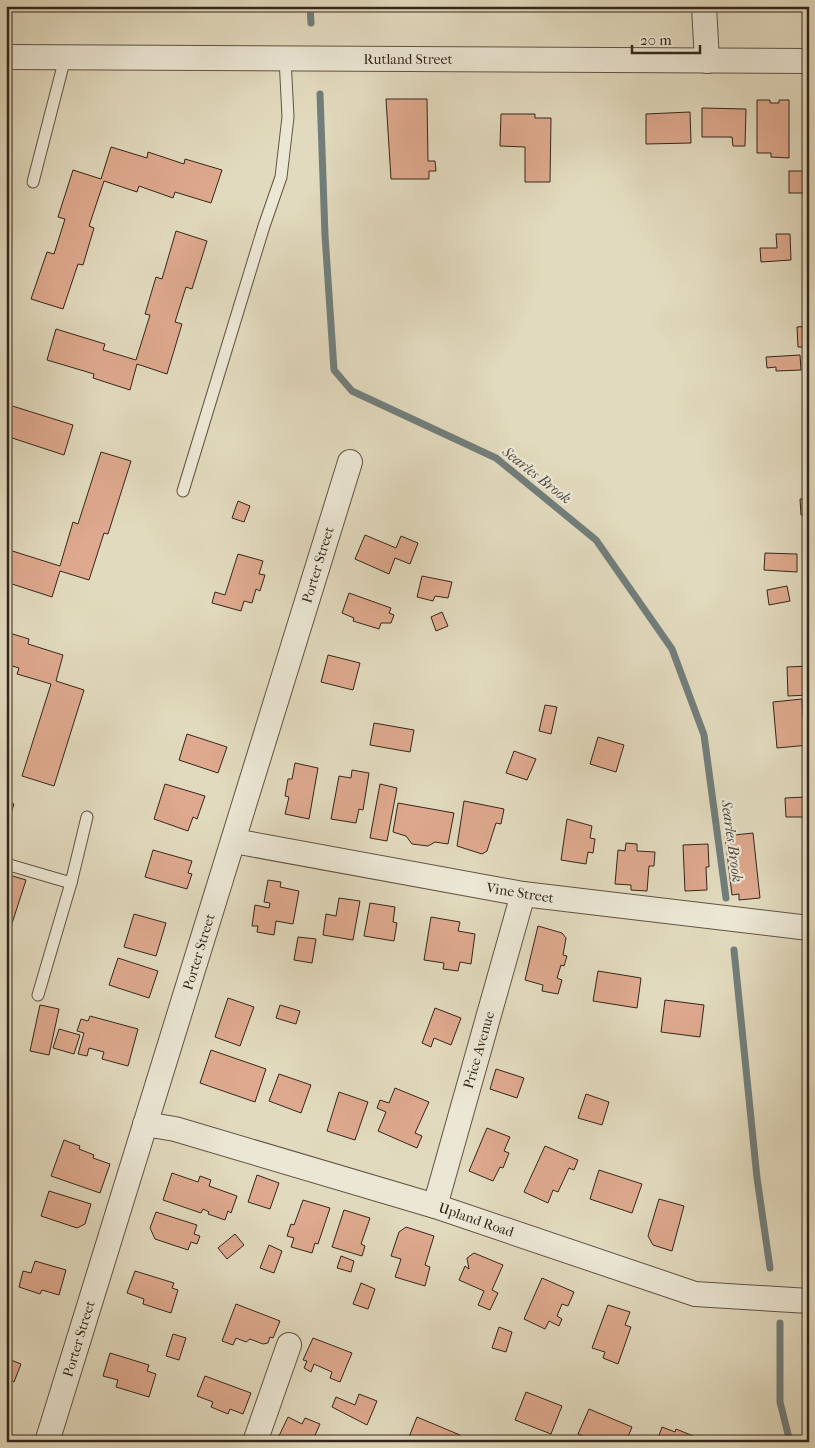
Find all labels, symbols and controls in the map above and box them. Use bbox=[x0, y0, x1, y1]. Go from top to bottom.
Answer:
scale bar bbox=[632, 22, 700, 54]
text: 20 m bbox=[640, 31, 672, 49]
street label: Rutland Street bbox=[364, 51, 452, 68]
water label: Searles Brook bbox=[498, 442, 575, 508]
street label: Porter Street bbox=[298, 525, 338, 605]
water label: Searles Brook bbox=[717, 798, 747, 883]
street label: Vine Street bbox=[484, 879, 555, 907]
street label: Porter Street bbox=[179, 912, 219, 992]
street label: Price Avenue bbox=[460, 1009, 498, 1091]
street label: Upland Road bbox=[436, 1199, 516, 1241]
street label: Porter Street bbox=[59, 1299, 99, 1379]

